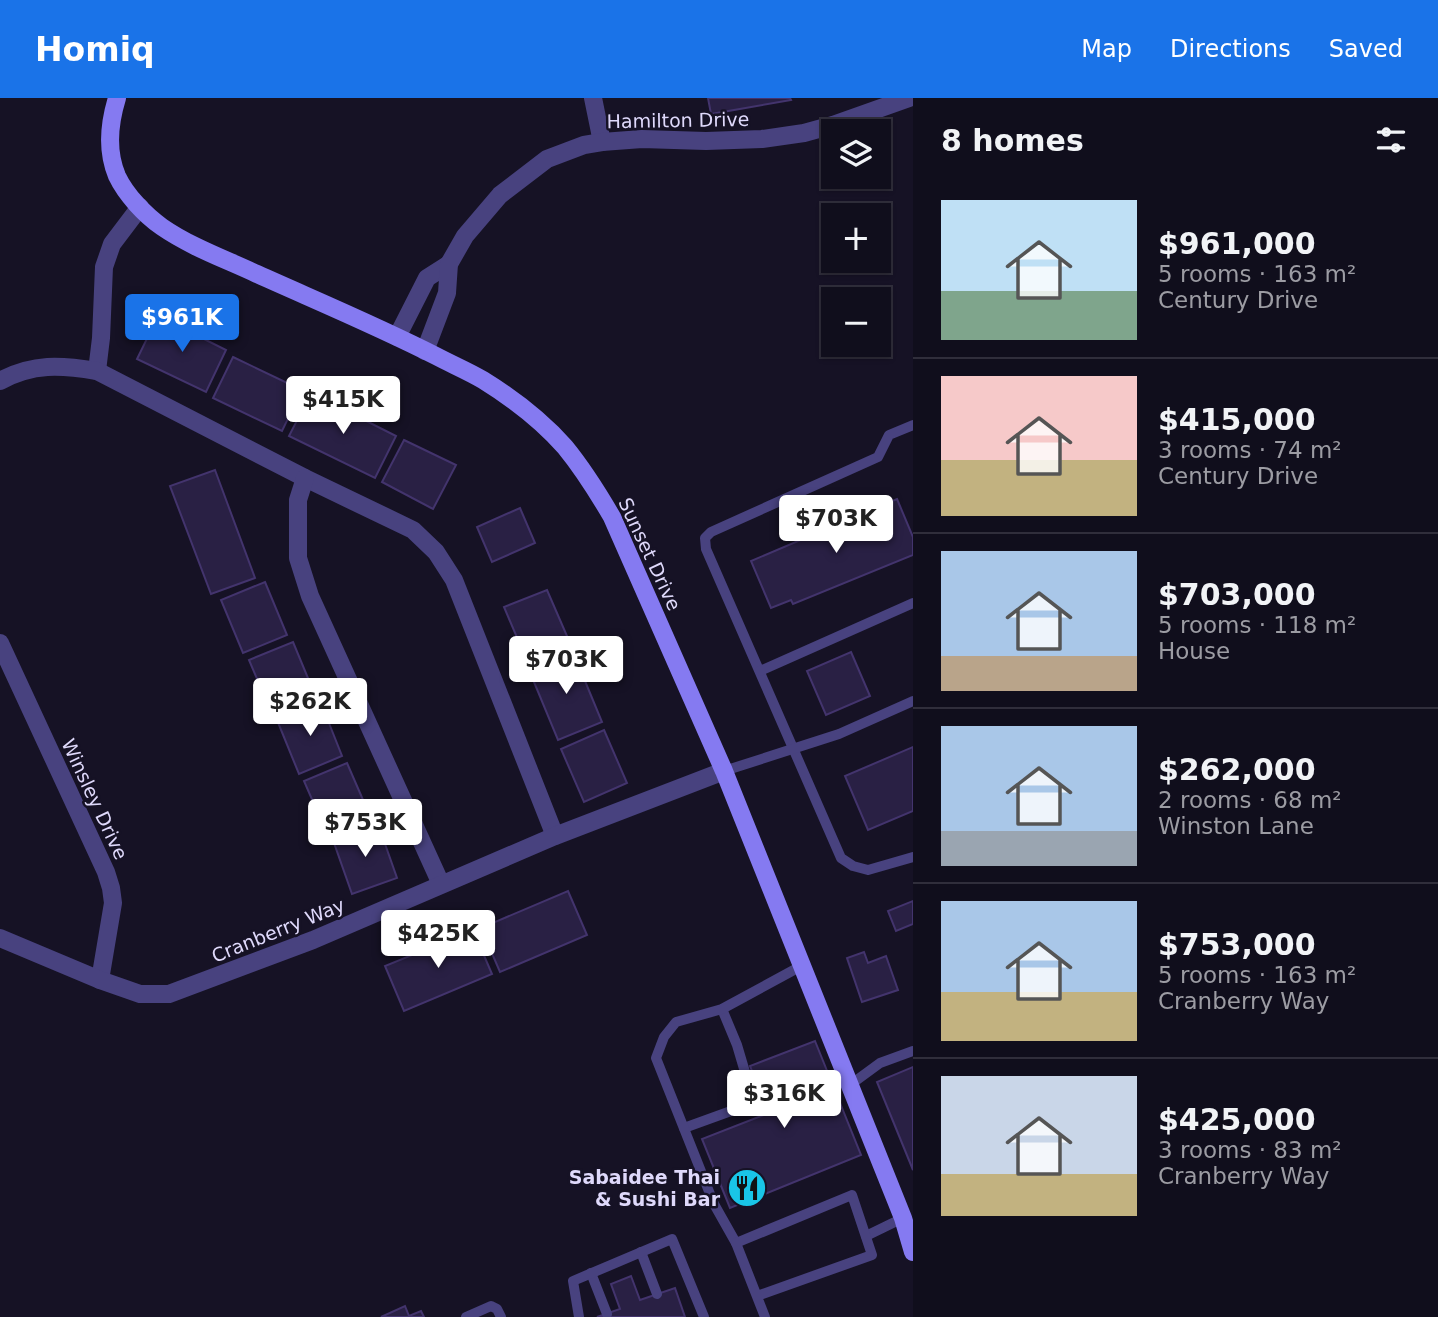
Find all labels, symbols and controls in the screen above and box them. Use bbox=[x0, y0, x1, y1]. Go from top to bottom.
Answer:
text: Homiq bbox=[35, 30, 155, 69]
text: Map bbox=[1081, 35, 1132, 63]
text: Directions bbox=[1170, 35, 1291, 63]
text: Saved bbox=[1329, 35, 1403, 63]
street label: Hamilton Drive bbox=[606, 108, 750, 132]
map controls bbox=[821, 119, 891, 357]
button: layers bbox=[821, 119, 891, 189]
icon: filters bbox=[1372, 121, 1410, 159]
text: 8 homes bbox=[941, 123, 1084, 158]
button: + bbox=[821, 203, 891, 273]
text: $961,000 bbox=[1158, 226, 1316, 261]
icon: home bbox=[997, 228, 1081, 312]
text: 5 rooms · 163 m² bbox=[1158, 261, 1356, 287]
button: − bbox=[821, 287, 891, 357]
text: Century Drive bbox=[1158, 287, 1318, 313]
pin: $961K bbox=[133, 294, 231, 354]
text: $961K bbox=[141, 304, 223, 330]
pin: $415K bbox=[294, 376, 392, 436]
text: $415K bbox=[302, 386, 384, 412]
text: $415,000 bbox=[1158, 402, 1316, 437]
icon: home bbox=[997, 404, 1081, 488]
text: 3 rooms · 74 m² bbox=[1158, 437, 1342, 463]
text: Century Drive bbox=[1158, 463, 1318, 489]
street label: Sunset Drive bbox=[614, 494, 686, 614]
pin: $703K bbox=[787, 496, 885, 555]
text: $703K bbox=[795, 505, 877, 531]
text: $703,000 bbox=[1158, 577, 1316, 612]
icon: home bbox=[997, 579, 1081, 663]
text: 5 rooms · 118 m² bbox=[1158, 612, 1356, 638]
pin: $703K bbox=[517, 636, 615, 696]
text: House bbox=[1158, 638, 1230, 664]
text: $703K bbox=[525, 646, 607, 672]
pin: $262K bbox=[261, 678, 359, 738]
text: $262K bbox=[269, 688, 351, 714]
street label: Winsley Drive bbox=[57, 735, 133, 863]
text: $262,000 bbox=[1158, 752, 1316, 787]
icon: home bbox=[997, 754, 1081, 838]
text: 2 rooms · 68 m² bbox=[1158, 787, 1342, 813]
pin: $753K bbox=[316, 800, 414, 859]
text: $753K bbox=[324, 809, 406, 835]
text: Winston Lane bbox=[1158, 813, 1314, 839]
street label: Cranberry Way bbox=[208, 893, 348, 967]
pin: $425K bbox=[389, 910, 487, 970]
text: $425K bbox=[397, 920, 479, 946]
text: $753,000 bbox=[1158, 927, 1316, 962]
icon: home bbox=[997, 929, 1081, 1013]
text: 5 rooms · 163 m² bbox=[1158, 962, 1356, 988]
text: Cranberry Way bbox=[1158, 988, 1329, 1014]
pin: $316K bbox=[735, 1070, 833, 1130]
text: $316K bbox=[743, 1080, 825, 1106]
text: $425,000 bbox=[1158, 1102, 1316, 1137]
icon: home bbox=[997, 1104, 1081, 1188]
text: 3 rooms · 83 m² bbox=[1158, 1137, 1342, 1163]
text: Cranberry Way bbox=[1158, 1163, 1329, 1189]
place label: Sabaidee Thai & Sushi Bar bbox=[569, 1166, 721, 1210]
restaurant icon: Sabaidee Thai & Sushi Bar bbox=[726, 1167, 768, 1209]

